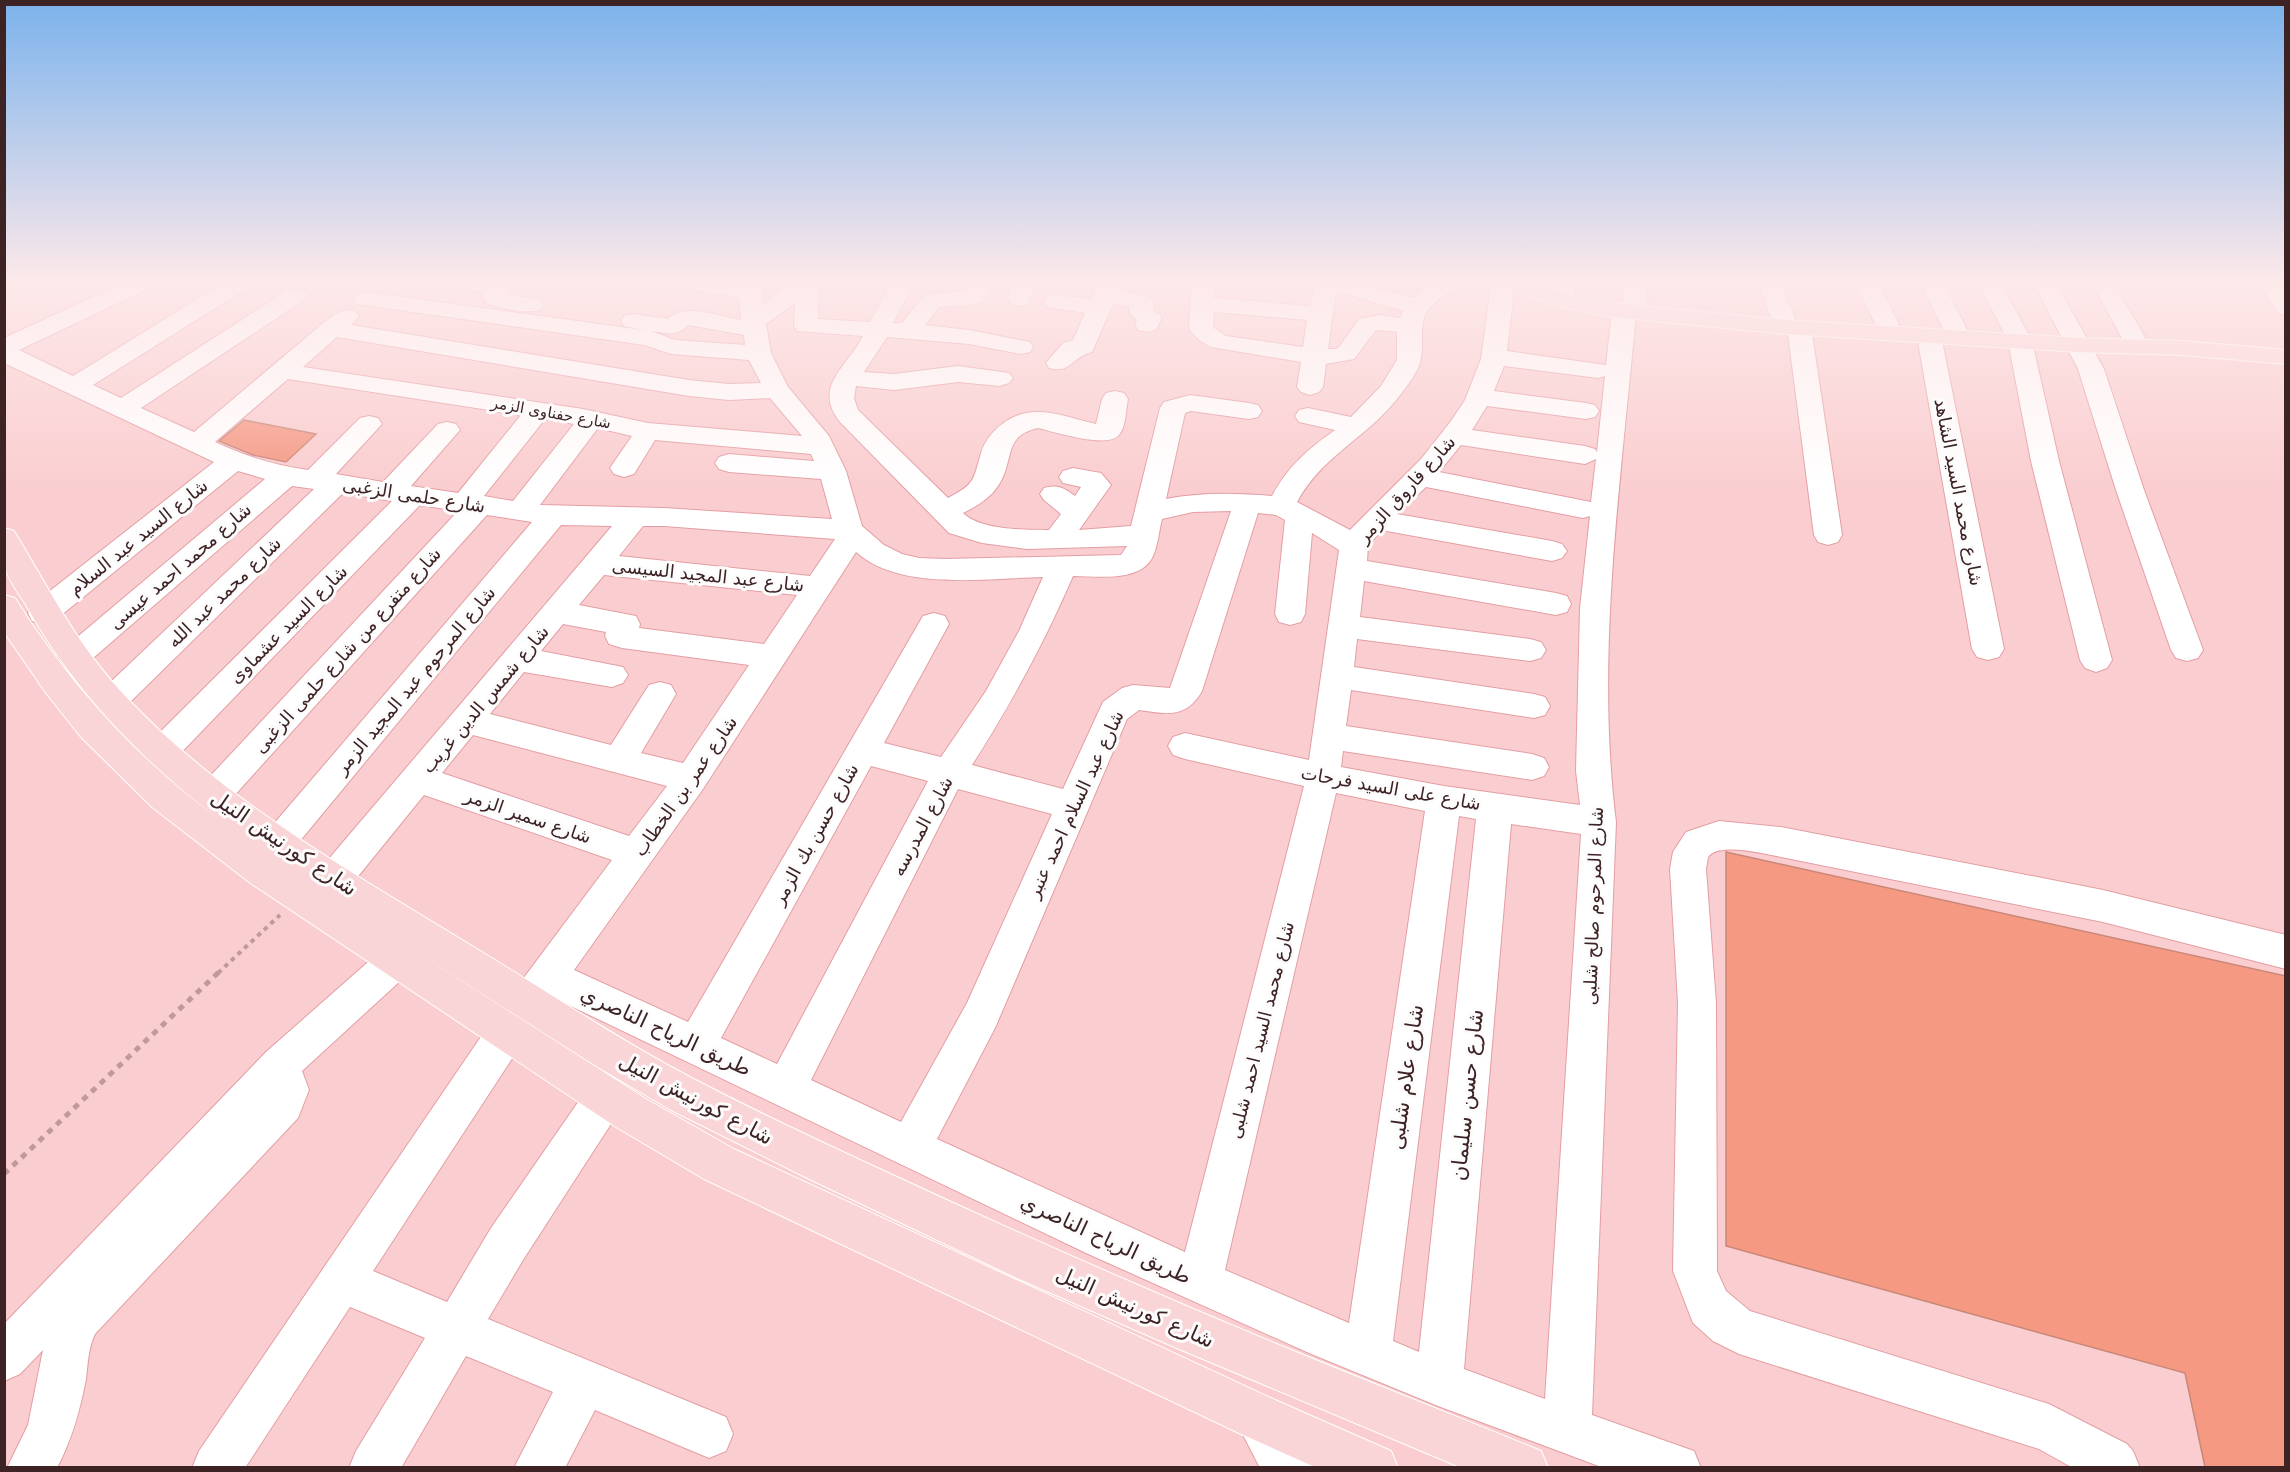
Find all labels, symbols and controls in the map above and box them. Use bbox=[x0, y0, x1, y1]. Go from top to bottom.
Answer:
street label: شارع حفناوى الزمر bbox=[489, 393, 612, 432]
street label: شارع محمد السيد الشاهد bbox=[1930, 396, 1987, 588]
street label: شارع فاروق الزمر bbox=[1352, 431, 1460, 548]
street label: شارع حلمى الزغبى bbox=[341, 473, 487, 518]
street label: شارع السيد عبد السلام bbox=[64, 475, 212, 600]
street label: شارع محمد احمد عيسى bbox=[105, 499, 256, 634]
street label: شارع محمد عبد الله bbox=[163, 532, 286, 652]
street label: شارع متفرع من شارع حلمى الزغبى bbox=[249, 543, 446, 758]
street label: شارع عبد المجيد السيسى bbox=[611, 554, 805, 597]
street label: شارع السيد عشماوى bbox=[225, 561, 352, 688]
street label: شارع المرحوم عبد المجيد الزمر bbox=[330, 582, 500, 779]
street label: شارع شمس الدين غريب bbox=[417, 621, 554, 778]
street label: شارع عبد السلام احمد عنبر bbox=[1022, 707, 1129, 902]
street label: شارع عمر بن الخطاب bbox=[629, 712, 742, 861]
street label: شارع حسن بك الزمر bbox=[767, 760, 863, 910]
street label: شارع على السيد فرحات bbox=[1299, 762, 1483, 815]
street label: شارع المدرسه bbox=[887, 773, 958, 880]
street label: شارع سمير الزمر bbox=[461, 784, 594, 848]
street label: شارع كورنيش النيل bbox=[206, 785, 362, 901]
street label: شارع المرحوم صالح شلبى bbox=[1579, 806, 1608, 1006]
street label: شارع محمد السيد احمد شلبى bbox=[1224, 919, 1299, 1141]
street label: طريق الرياح الناصري bbox=[577, 981, 755, 1081]
street label: شارع علام شلبى bbox=[1384, 1003, 1428, 1151]
street label: شارع حسن سليمان bbox=[1446, 1008, 1488, 1182]
street label: شارع كورنيش النيل bbox=[615, 1048, 777, 1150]
street label: طريق الرياح الناصري bbox=[1017, 1189, 1195, 1289]
street label: شارع كورنيش النيل bbox=[1052, 1261, 1218, 1353]

